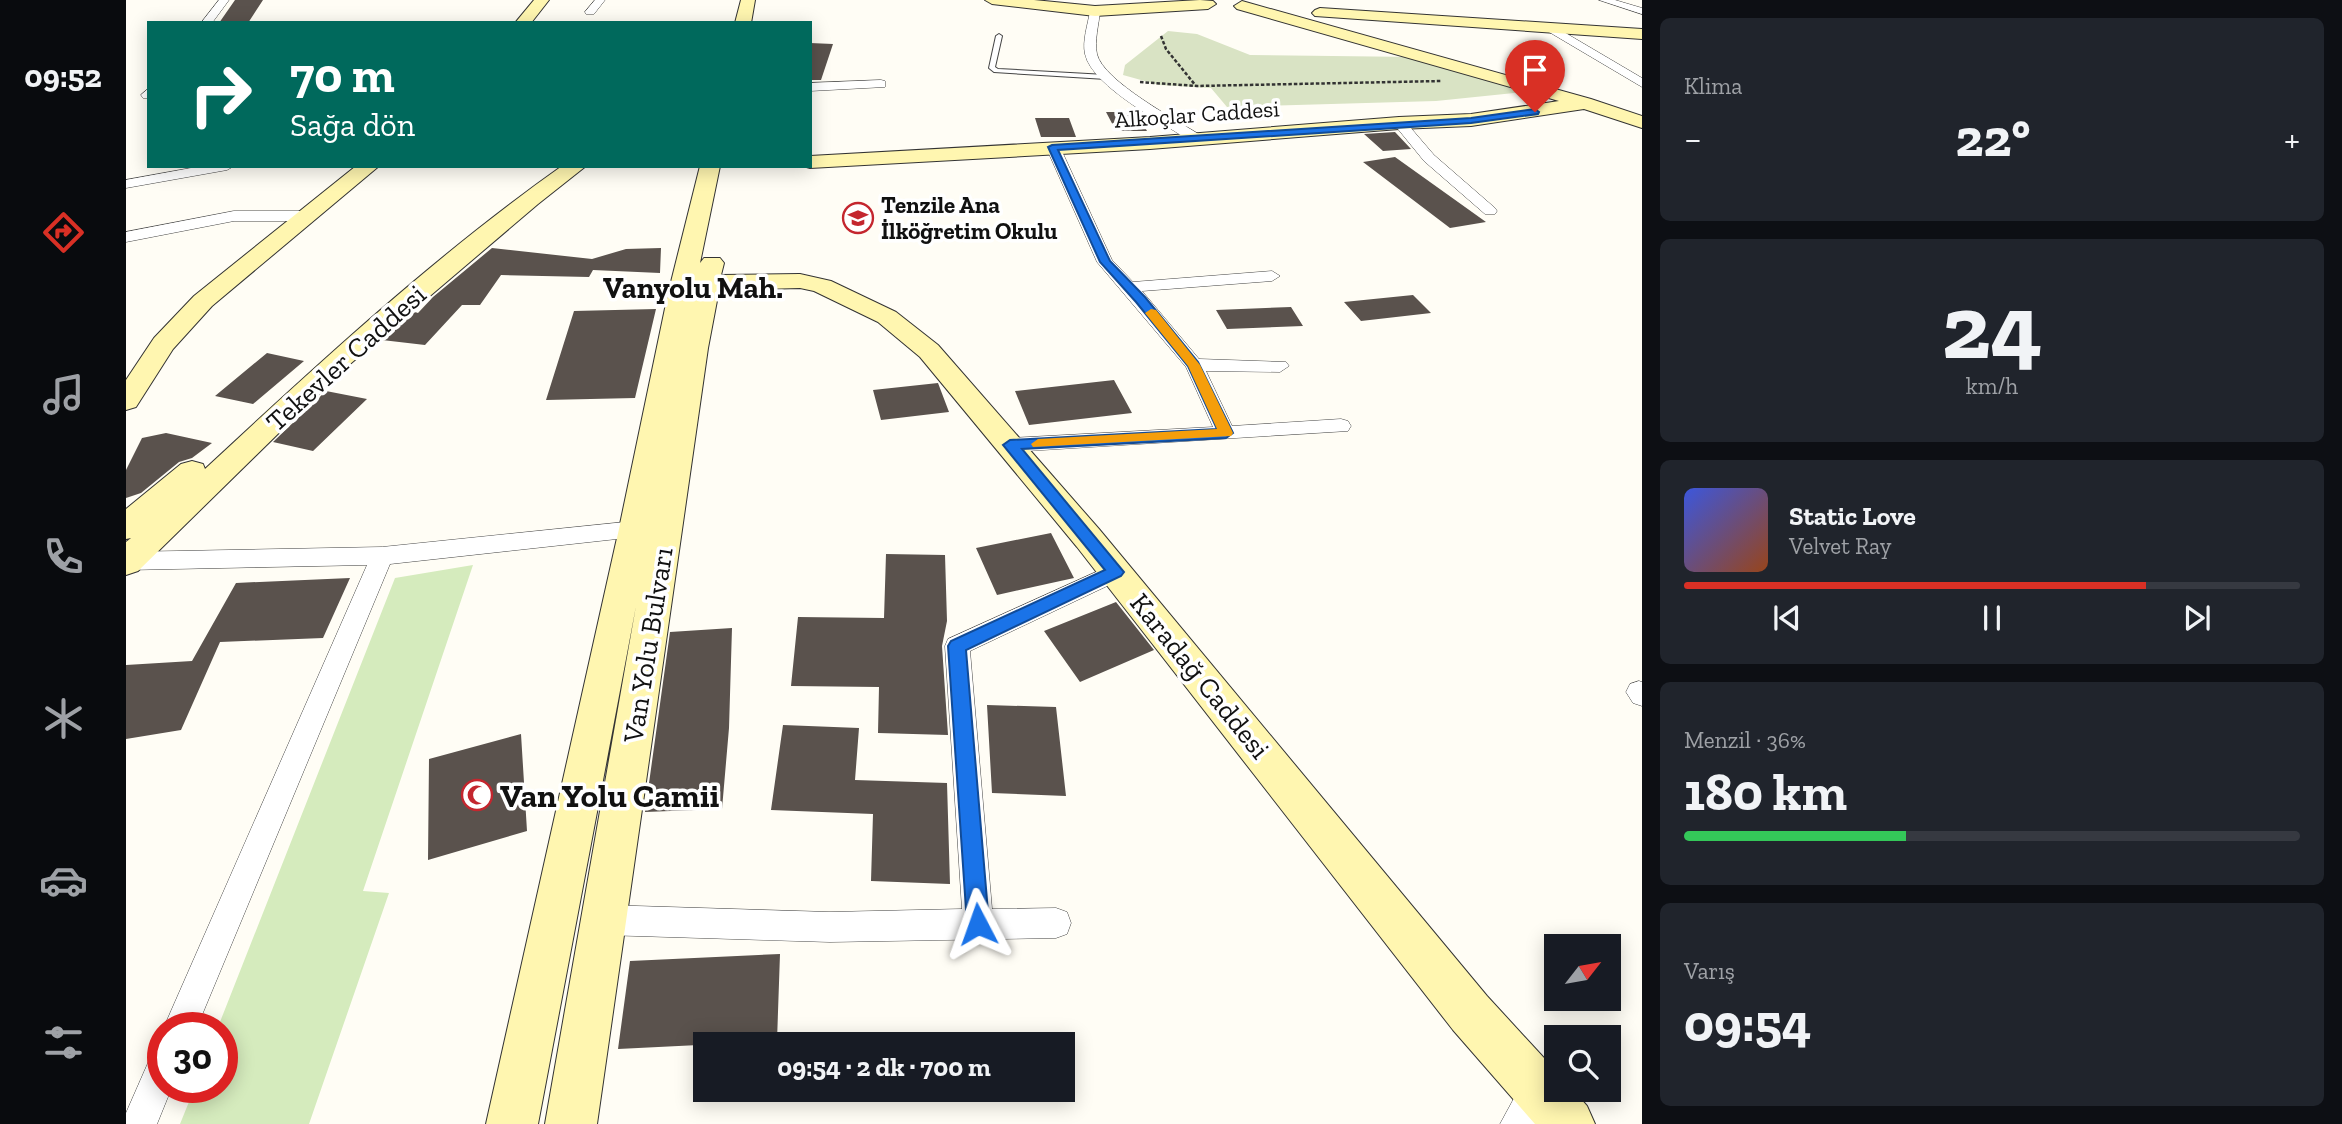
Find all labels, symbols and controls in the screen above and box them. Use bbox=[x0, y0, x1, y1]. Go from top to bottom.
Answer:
pin bbox=[1505, 40, 1565, 112]
text: 70 m bbox=[290, 46, 395, 105]
icon: right bbox=[175, 49, 266, 140]
icon: arrive bbox=[1516, 51, 1554, 89]
text: 09:52 bbox=[24, 57, 102, 95]
text: Klima bbox=[1684, 72, 1742, 100]
street label: Alkoçlar Caddesi bbox=[1114, 94, 1280, 134]
text: Sağa dön bbox=[290, 106, 415, 144]
text: 22° bbox=[1956, 107, 2030, 169]
text: − bbox=[1684, 116, 1702, 162]
text: + bbox=[2284, 116, 2300, 162]
place label: Tenzile Ana İlköğretim Okulu bbox=[881, 191, 1058, 245]
school or university icon: Tenzile Ana İlköğretim Okulu bbox=[841, 201, 875, 235]
icon: directions bbox=[39, 208, 88, 257]
district label: Vanyolu Mah. bbox=[603, 270, 783, 306]
text: 24 bbox=[1942, 272, 2042, 381]
street label: Tekevler Caddesi bbox=[259, 278, 433, 438]
icon: music bbox=[39, 370, 88, 419]
text: km/h bbox=[1966, 372, 2018, 400]
text: Static Love bbox=[1789, 500, 1916, 532]
icon: phone bbox=[39, 532, 88, 581]
text: Velvet Ray bbox=[1789, 532, 1891, 560]
street label: Van Yolu Bulvarı bbox=[616, 545, 680, 746]
street label: Karadağ Caddesi bbox=[1123, 587, 1277, 765]
icon: previous bbox=[1768, 599, 1806, 637]
icon: pause bbox=[1973, 599, 2011, 637]
icon: next bbox=[2178, 599, 2216, 637]
icon: climate bbox=[39, 694, 88, 743]
text: Menzil · 36% bbox=[1684, 726, 1806, 754]
text: 180 km bbox=[1684, 761, 1847, 823]
place label: Van Yolu Camii bbox=[500, 776, 720, 815]
mosque icon: Van Yolu Camii bbox=[460, 778, 494, 812]
icon: car bbox=[39, 856, 88, 905]
position arrow bbox=[941, 887, 1015, 961]
north arrow bbox=[1544, 934, 1620, 1012]
map controls bbox=[1544, 934, 1621, 1102]
text: Varış bbox=[1684, 957, 1735, 985]
text: 09:54 bbox=[1684, 992, 1811, 1054]
speed limit sign: 30 bbox=[147, 1012, 238, 1103]
icon: filters bbox=[39, 1018, 88, 1067]
button: search bbox=[1544, 1025, 1621, 1102]
text: 09:54 · 2 dk · 700 m bbox=[777, 1051, 991, 1083]

